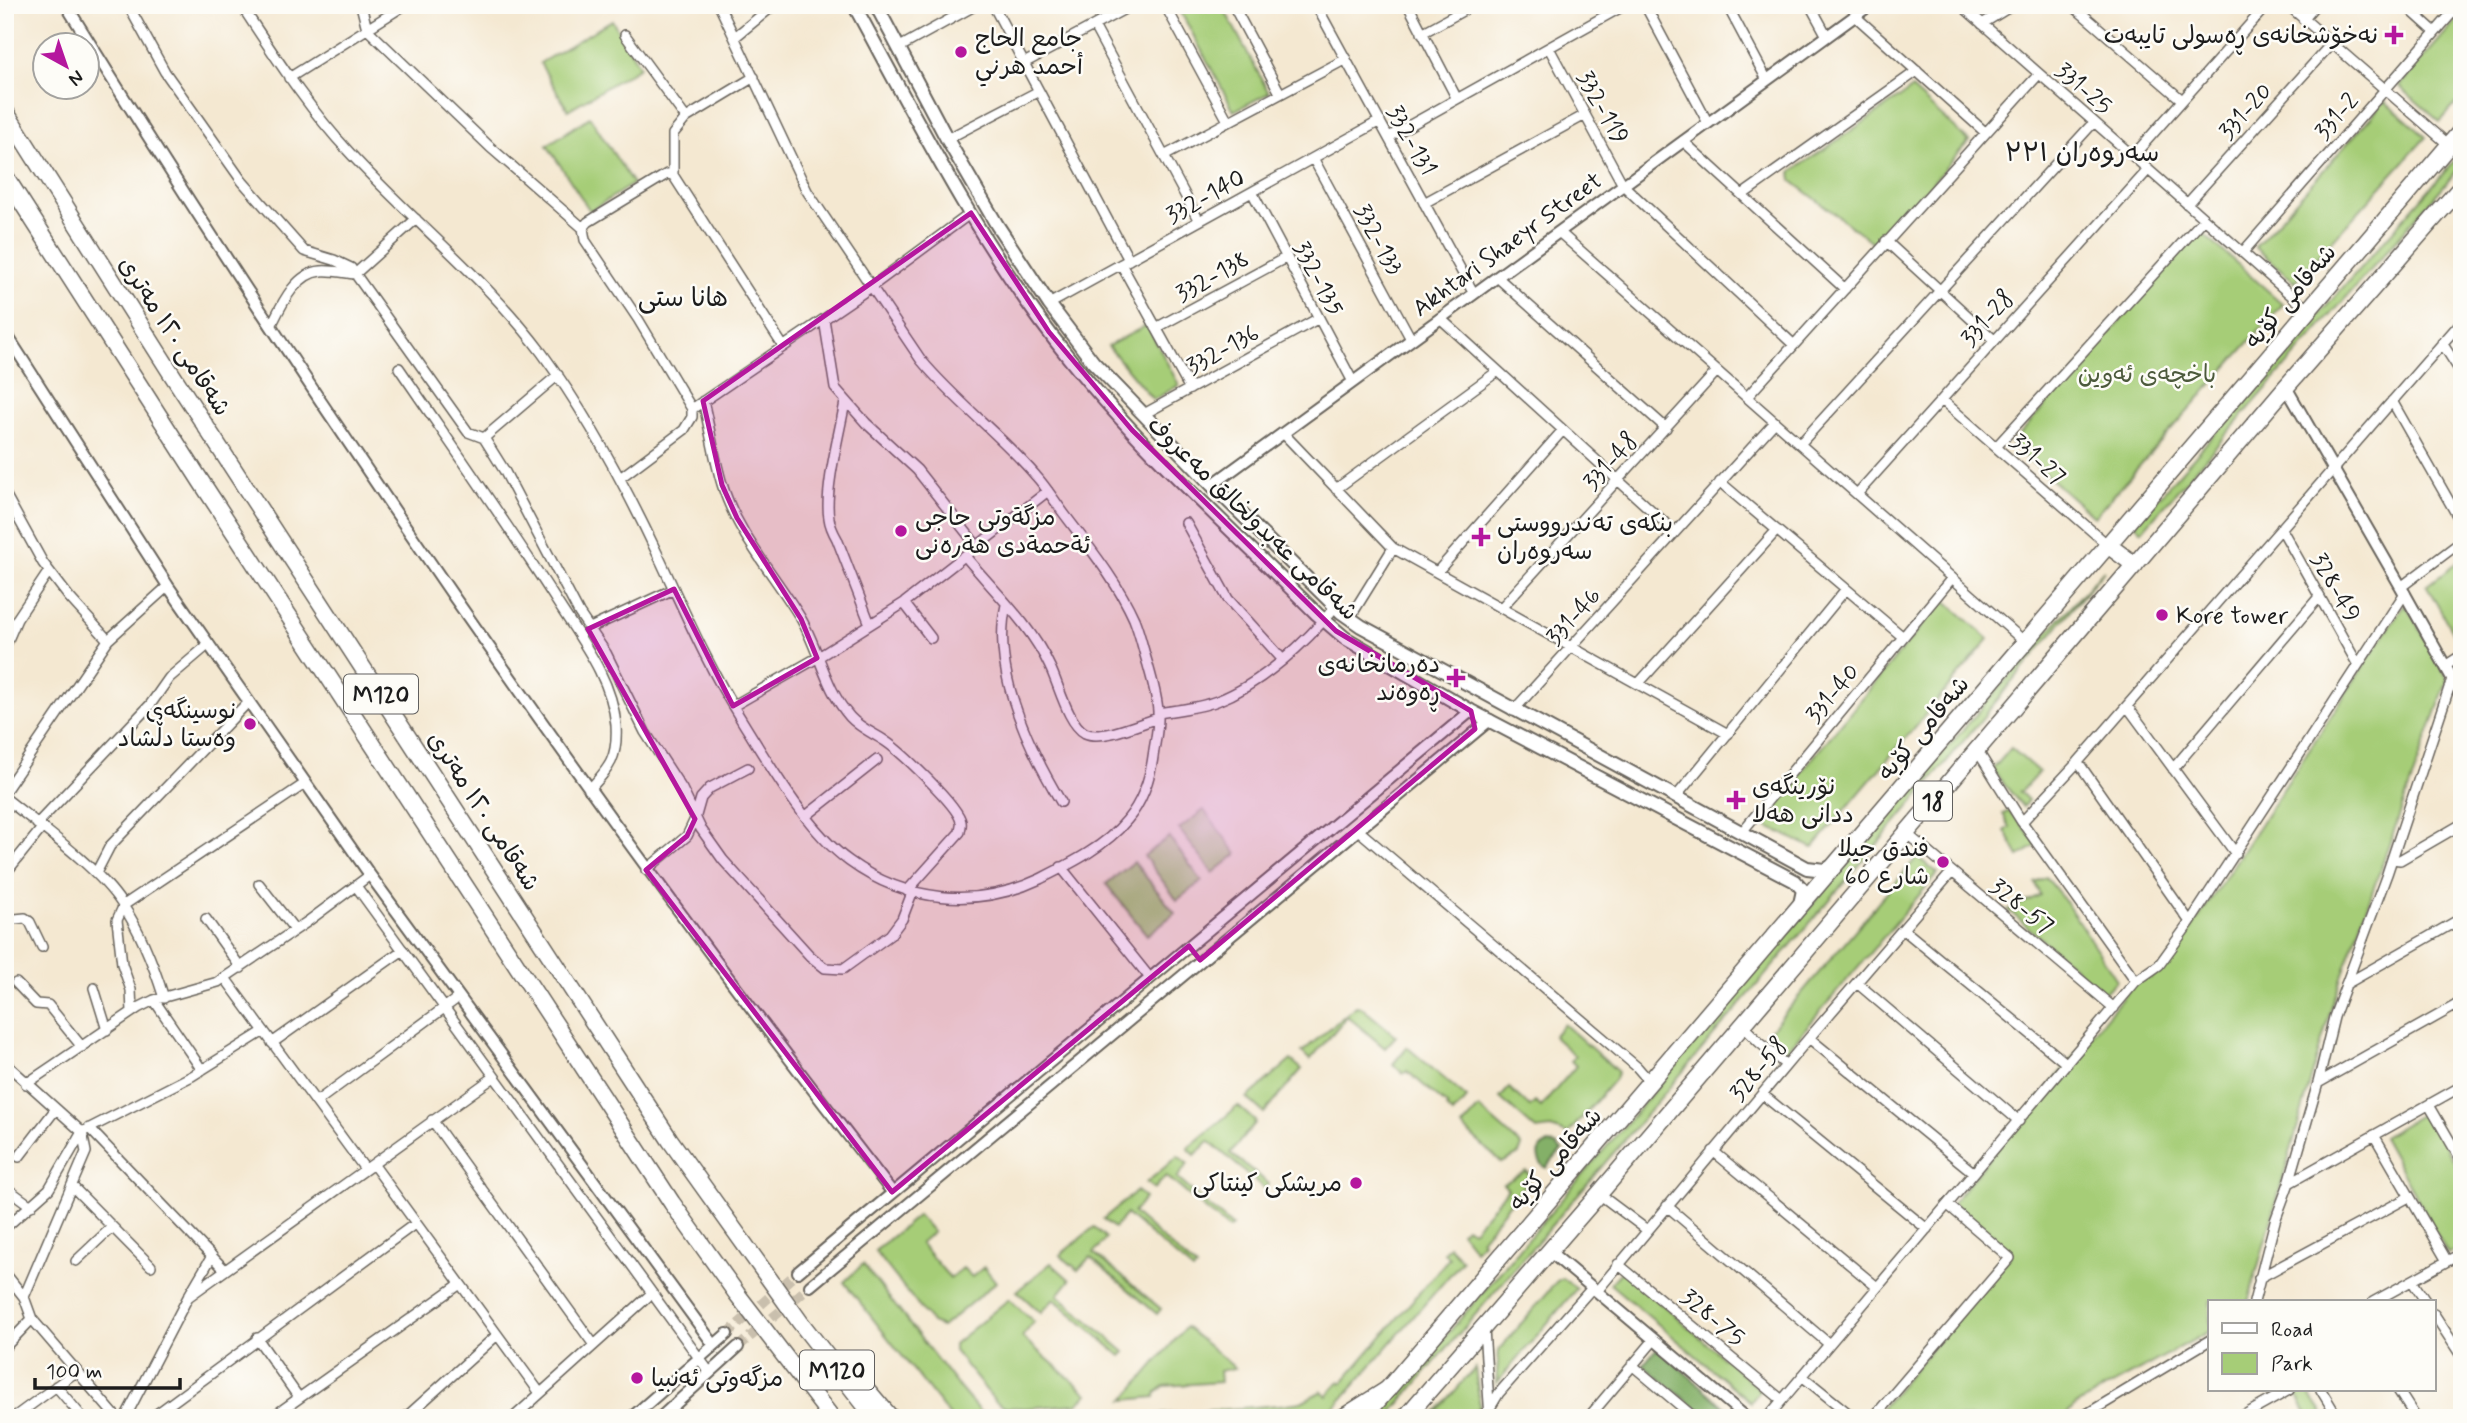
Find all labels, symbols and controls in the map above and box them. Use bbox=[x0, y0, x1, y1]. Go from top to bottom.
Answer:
place label: نەخۆشخانەی ڕەسولی تایبەت bbox=[2104, 21, 2378, 55]
place label: جامع الحاج أحمد هرني bbox=[975, 24, 1083, 87]
marker: نەخۆشخانەی ڕەسولی تایبەت bbox=[2384, 25, 2404, 45]
north arrow bbox=[32, 32, 102, 102]
marker: جامع الحاج أحمد هرني bbox=[953, 44, 969, 60]
street label: 331-25 bbox=[2048, 56, 2118, 122]
text: N bbox=[63, 64, 89, 92]
street label: 332-119 bbox=[1569, 65, 1635, 150]
street label: 331-20 bbox=[2212, 77, 2280, 147]
street label: 331-2 bbox=[2308, 87, 2366, 147]
street label: 332-131 bbox=[1379, 100, 1443, 182]
district label: سەروەران ٣٣١ bbox=[2005, 137, 2159, 171]
street label: 332-140 bbox=[1161, 163, 1251, 232]
street label: Akhtari Shaeyr Street bbox=[1407, 166, 1609, 325]
street label: 332-133 bbox=[1346, 199, 1409, 281]
street label: 332-135 bbox=[1285, 236, 1350, 321]
street label: شەقامی کۆیە bbox=[2238, 238, 2344, 356]
street label: 332-138 bbox=[1170, 244, 1255, 310]
street label: شەقامی ١٢٠ مەتری bbox=[111, 251, 237, 423]
district label: هانا ستى bbox=[638, 282, 728, 316]
street label: 331-28 bbox=[1955, 284, 2022, 354]
street label: 332-136 bbox=[1181, 318, 1264, 383]
park label: باخچەی ئەوین bbox=[2078, 360, 2216, 391]
street label: شەقامی عەبدولخالق مەعروف bbox=[1140, 410, 1364, 628]
street label: 331-48 bbox=[1577, 426, 1645, 498]
street label: 331-27 bbox=[2003, 427, 2071, 493]
place label: مزگةوتی حاجی ئةحمةدی هةرەنی bbox=[915, 503, 1090, 562]
place label: بنکەی تەندرووستی سەروەران bbox=[1497, 509, 1673, 568]
marker: مزگةوتی حاجی ئةحمةدی هةرەنی bbox=[893, 523, 909, 539]
marker: بنکەی تەندرووستی سەروەران bbox=[1471, 527, 1491, 547]
street label: 328-49 bbox=[2302, 547, 2367, 628]
street label: 331-46 bbox=[1540, 581, 1608, 653]
place label: Kore tower bbox=[2176, 601, 2288, 632]
marker: Kore tower bbox=[2154, 607, 2170, 623]
place label: دەرمانخانەی ڕەوەند bbox=[1318, 650, 1440, 712]
street label: 331-40 bbox=[1799, 658, 1867, 730]
marker: دەرمانخانەی ڕەوەند bbox=[1446, 668, 1466, 688]
street label: شەقامی کۆیە bbox=[1871, 670, 1977, 788]
road number: M120 bbox=[344, 674, 418, 714]
place label: نوسینگەی وەستا دڵشاد bbox=[118, 696, 236, 755]
marker: نوسینگەی وەستا دڵشاد bbox=[242, 716, 258, 732]
street label: شەقامی ١٢٠ مەتری bbox=[420, 726, 546, 898]
place label: نۆرینگەی ددانی هەلا bbox=[1752, 772, 1854, 831]
road number: 18 bbox=[1914, 782, 1952, 820]
marker: نۆرینگەی ددانی هەلا bbox=[1726, 790, 1746, 810]
place label: فندق جيلا شارع 60 bbox=[1837, 834, 1929, 893]
marker: فندق جيلا شارع 60 bbox=[1935, 854, 1951, 870]
street label: 328-57 bbox=[1983, 872, 2059, 942]
street label: 328-58 bbox=[1723, 1031, 1795, 1109]
street label: شەقامی کۆیە bbox=[1503, 1102, 1610, 1218]
place label: مریشکی کینتاکی bbox=[1192, 1169, 1342, 1200]
marker: مریشکی کینتاکی bbox=[1348, 1175, 1364, 1191]
street label: 328-75 bbox=[1674, 1282, 1751, 1354]
legend bbox=[2208, 1300, 2436, 1392]
text: Road bbox=[2271, 1316, 2313, 1344]
scale bar bbox=[35, 1346, 180, 1390]
road number: M120 bbox=[800, 1350, 874, 1390]
text: Park bbox=[2271, 1350, 2313, 1378]
text: 100 m bbox=[46, 1358, 102, 1386]
place label: مزگەوتی ئەنبیا bbox=[651, 1364, 783, 1395]
marker: مزگەوتی ئەنبیا bbox=[629, 1370, 645, 1386]

